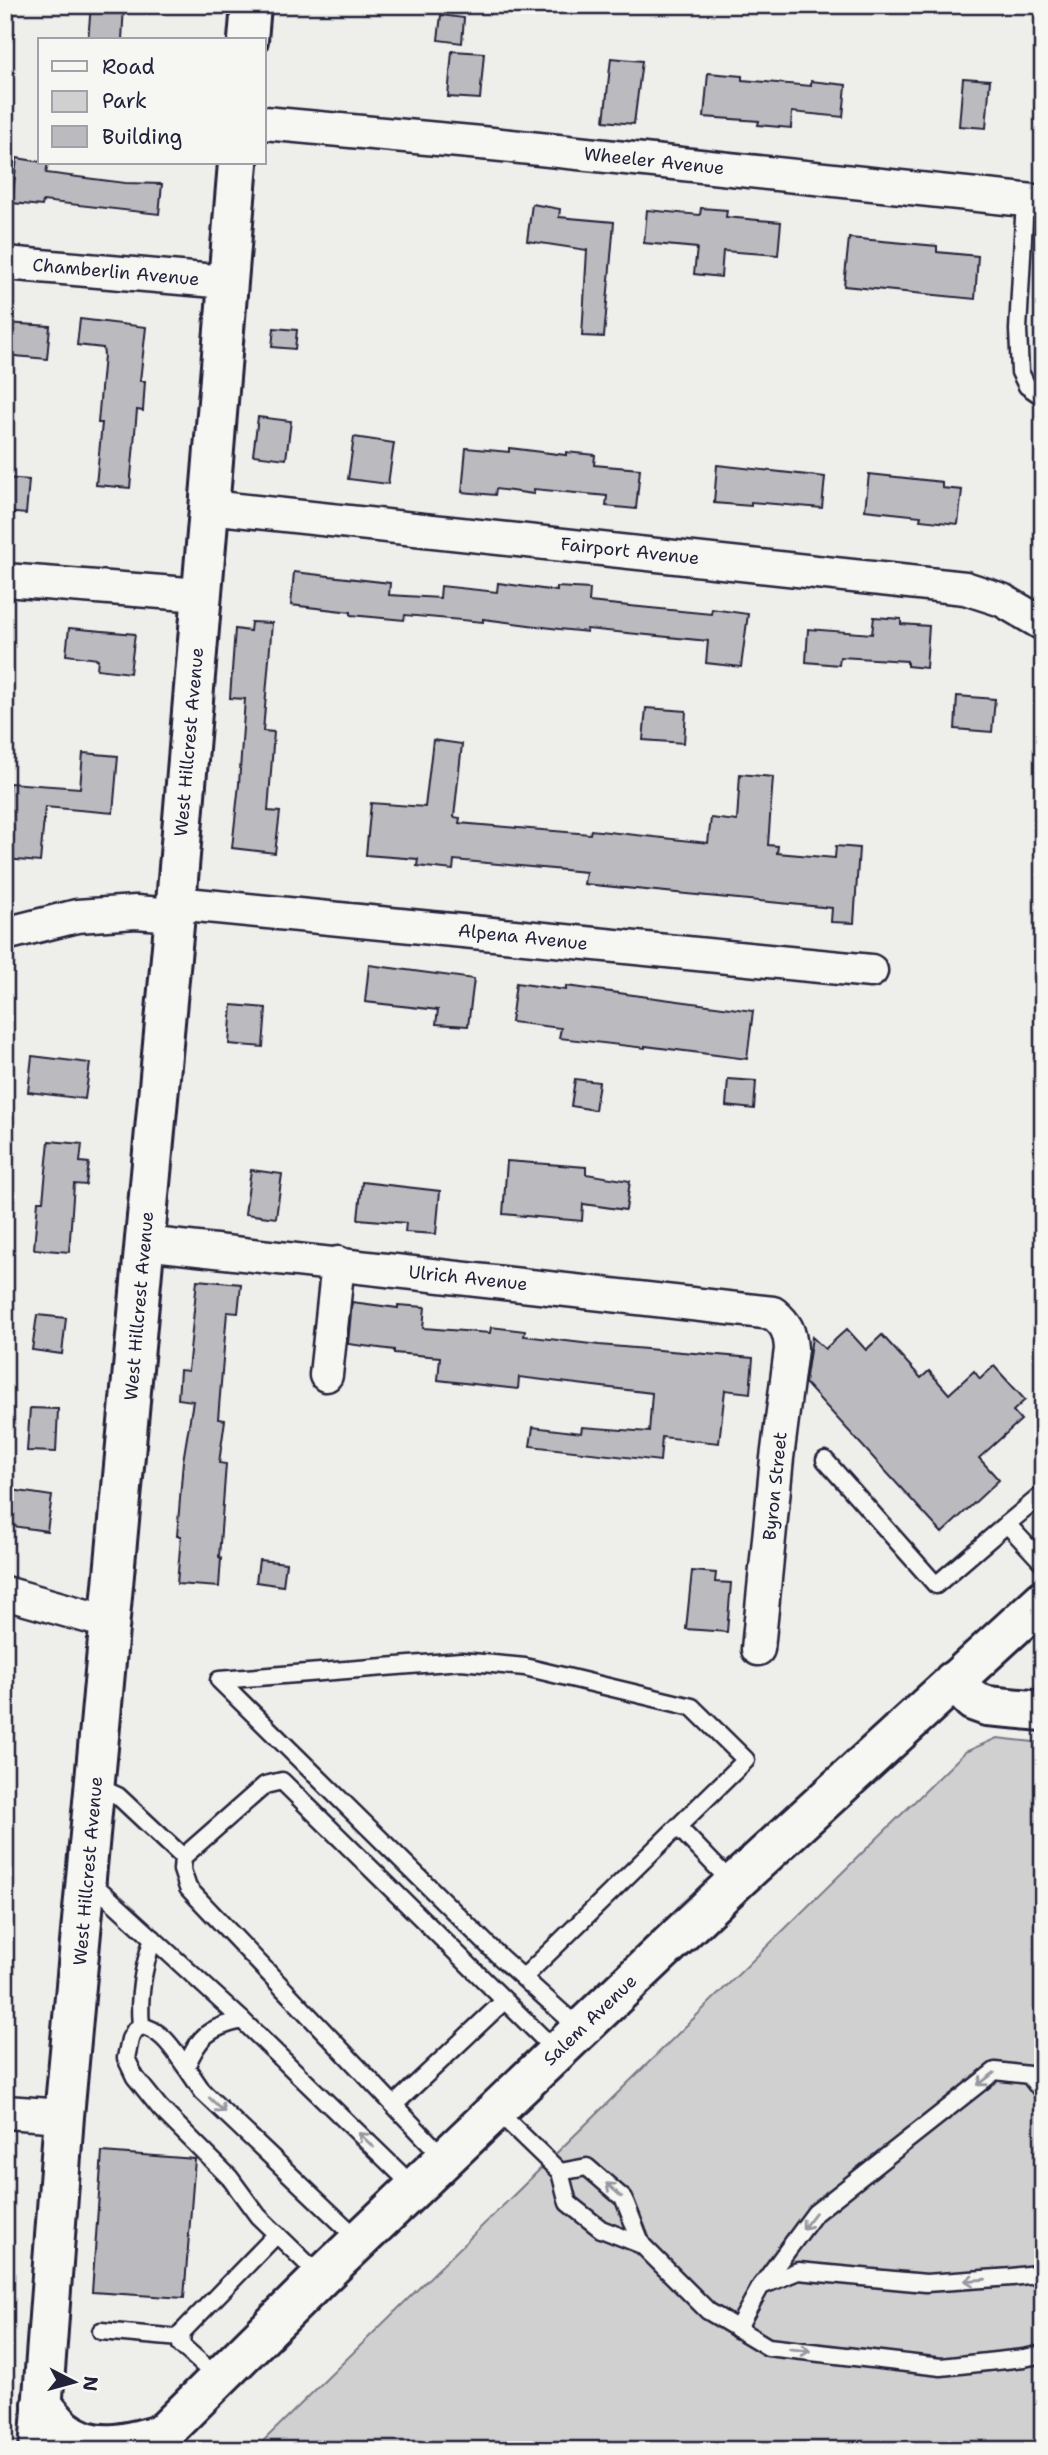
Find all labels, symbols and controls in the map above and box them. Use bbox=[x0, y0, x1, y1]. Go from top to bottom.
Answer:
legend bbox=[38, 38, 266, 164]
text: Road bbox=[102, 53, 155, 81]
text: Park bbox=[102, 87, 147, 115]
text: Building bbox=[102, 123, 182, 151]
street label: Wheeler Avenue bbox=[583, 142, 725, 180]
street label: Chamberlin Avenue bbox=[31, 253, 201, 291]
street label: Fairport Avenue bbox=[559, 532, 701, 570]
street label: West Hillcrest Avenue bbox=[169, 646, 209, 838]
street label: Alpena Avenue bbox=[457, 918, 589, 956]
street label: West Hillcrest Avenue bbox=[119, 1210, 159, 1402]
street label: Ulrich Avenue bbox=[407, 1260, 529, 1296]
street label: Byron Street bbox=[757, 1430, 793, 1542]
street label: West Hillcrest Avenue bbox=[68, 1775, 108, 1967]
street label: Salem Avenue bbox=[538, 1969, 642, 2071]
one-way arrow bbox=[977, 2071, 996, 2086]
one-way arrow bbox=[209, 2097, 226, 2114]
one-way arrow bbox=[357, 2132, 374, 2149]
one-way arrow bbox=[605, 2182, 623, 2198]
one-way arrow bbox=[802, 2211, 817, 2230]
one-way arrow bbox=[964, 2274, 987, 2287]
one-way arrow bbox=[788, 2344, 811, 2357]
north arrow bbox=[38, 2346, 108, 2416]
text: N bbox=[77, 2375, 104, 2393]

